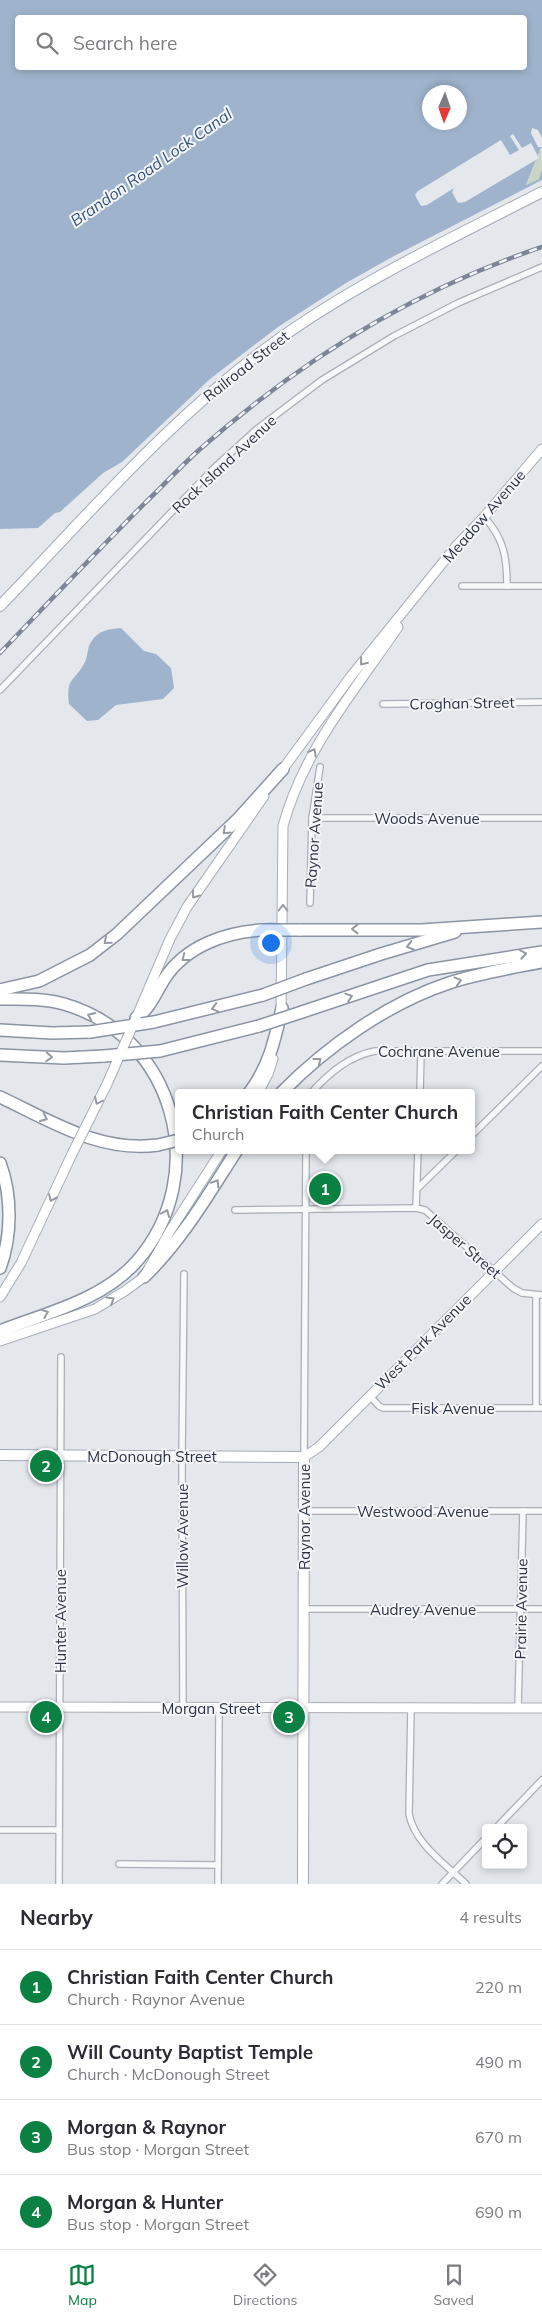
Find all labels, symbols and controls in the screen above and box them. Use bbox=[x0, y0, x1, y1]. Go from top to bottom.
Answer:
search box bbox=[15, 15, 527, 70]
icon: search bbox=[33, 29, 61, 57]
text: Search here bbox=[73, 31, 177, 55]
north arrow bbox=[422, 85, 467, 130]
water label: Brandon Road Lock Canal bbox=[66, 104, 236, 230]
street label: Railroad Street bbox=[199, 327, 293, 405]
street label: Rock Island Avenue bbox=[168, 411, 280, 517]
street label: Meadow Avenue bbox=[439, 466, 529, 566]
one-way arrow bbox=[359, 657, 368, 666]
street label: Croghan Street bbox=[409, 693, 515, 713]
one-way arrow bbox=[307, 748, 317, 757]
street label: Raynor Avenue bbox=[301, 781, 327, 889]
street label: Woods Avenue bbox=[374, 809, 480, 828]
one-way arrow bbox=[222, 825, 231, 834]
one-way arrow bbox=[192, 890, 201, 899]
one-way arrow bbox=[278, 904, 288, 912]
one-way arrow bbox=[351, 924, 358, 934]
your location bbox=[258, 930, 284, 956]
one-way arrow bbox=[104, 936, 113, 944]
one-way arrow bbox=[407, 940, 415, 950]
one-way arrow bbox=[519, 949, 527, 959]
one-way arrow bbox=[182, 952, 191, 960]
one-way arrow bbox=[453, 976, 461, 986]
one-way arrow bbox=[344, 992, 352, 1002]
one-way arrow bbox=[212, 1002, 220, 1012]
one-way arrow bbox=[87, 1011, 96, 1022]
street label: Cochrane Avenue bbox=[378, 1042, 500, 1061]
one-way arrow bbox=[45, 1052, 53, 1063]
one-way arrow bbox=[312, 1058, 321, 1066]
popup bbox=[175, 1089, 475, 1154]
one-way arrow bbox=[94, 1096, 105, 1105]
text: Christian Faith Center Church bbox=[192, 1100, 458, 1124]
one-way arrow bbox=[39, 1112, 48, 1122]
text: Church bbox=[192, 1124, 244, 1144]
pin: 1 bbox=[309, 1170, 341, 1208]
one-way arrow bbox=[210, 1179, 219, 1188]
one-way arrow bbox=[48, 1193, 58, 1202]
one-way arrow bbox=[159, 1209, 170, 1218]
street label: Jasper Street bbox=[425, 1210, 505, 1282]
street label: West Park Avenue bbox=[371, 1290, 475, 1394]
one-way arrow bbox=[106, 1297, 115, 1307]
one-way arrow bbox=[40, 1309, 49, 1320]
street label: Fisk Avenue bbox=[411, 1399, 495, 1418]
pin: 2 bbox=[30, 1447, 62, 1485]
street label: McDonough Street bbox=[87, 1447, 217, 1466]
street label: Raynor Avenue bbox=[295, 1464, 314, 1570]
street label: Willow Avenue bbox=[173, 1483, 192, 1589]
street label: Westwood Avenue bbox=[357, 1502, 489, 1521]
street label: Prairie Avenue bbox=[511, 1558, 531, 1660]
street label: Hunter Avenue bbox=[51, 1569, 70, 1673]
street label: Audrey Avenue bbox=[370, 1600, 476, 1619]
pin: 4 bbox=[30, 1698, 62, 1736]
pin: 3 bbox=[273, 1698, 305, 1736]
street label: Morgan Street bbox=[161, 1699, 261, 1718]
map controls bbox=[482, 1824, 527, 1869]
button: locate bbox=[482, 1824, 527, 1869]
text: Nearby bbox=[20, 1904, 93, 1930]
text: 4 results bbox=[459, 1907, 522, 1927]
text: Christian Faith Center Church bbox=[67, 1965, 334, 1989]
text: 1 bbox=[31, 1977, 41, 1997]
text: 220 m bbox=[475, 1977, 522, 1997]
text: Church · Raynor Avenue bbox=[67, 1989, 245, 2009]
text: Will County Baptist Temple bbox=[67, 2040, 313, 2064]
text: 2 bbox=[31, 2052, 41, 2072]
text: 490 m bbox=[475, 2052, 522, 2072]
text: Church · McDonough Street bbox=[67, 2064, 270, 2084]
text: Morgan & Raynor bbox=[67, 2115, 226, 2139]
text: 3 bbox=[31, 2127, 41, 2147]
text: 670 m bbox=[475, 2127, 522, 2147]
text: Bus stop · Morgan Street bbox=[67, 2139, 249, 2159]
text: Morgan & Hunter bbox=[67, 2190, 223, 2214]
text: 4 bbox=[31, 2202, 41, 2222]
text: 690 m bbox=[475, 2202, 522, 2222]
text: Bus stop · Morgan Street bbox=[67, 2214, 249, 2234]
tab: Map bbox=[68, 2261, 97, 2309]
tab: Directions bbox=[233, 2261, 298, 2309]
tab: Saved bbox=[434, 2261, 474, 2309]

